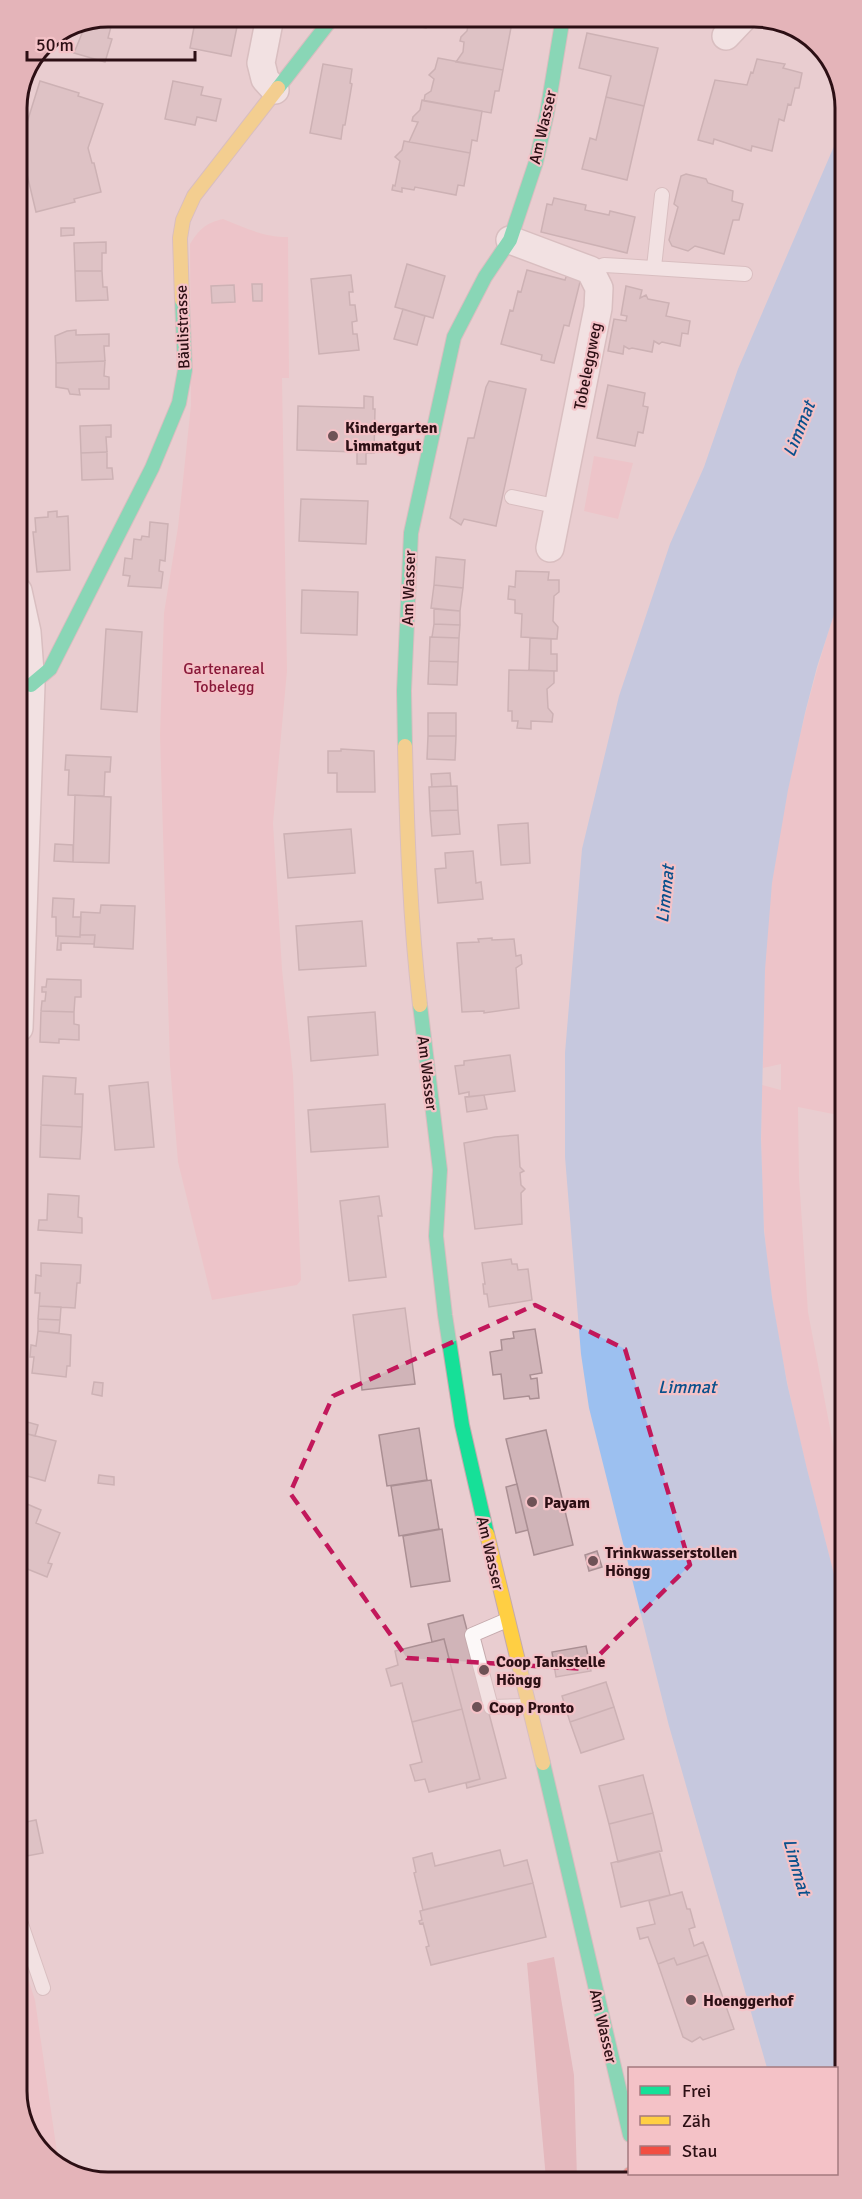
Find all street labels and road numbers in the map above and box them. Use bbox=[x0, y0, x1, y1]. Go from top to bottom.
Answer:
street label: Am Wasser bbox=[525, 88, 561, 166]
street label: Bäulistrasse bbox=[172, 285, 194, 369]
street label: Tobeleggweg bbox=[570, 321, 606, 412]
street label: Am Wasser bbox=[398, 550, 420, 626]
street label: Am Wasser bbox=[413, 1035, 442, 1112]
street label: Am Wasser bbox=[472, 1514, 508, 1592]
street label: Am Wasser bbox=[585, 1987, 621, 2065]

